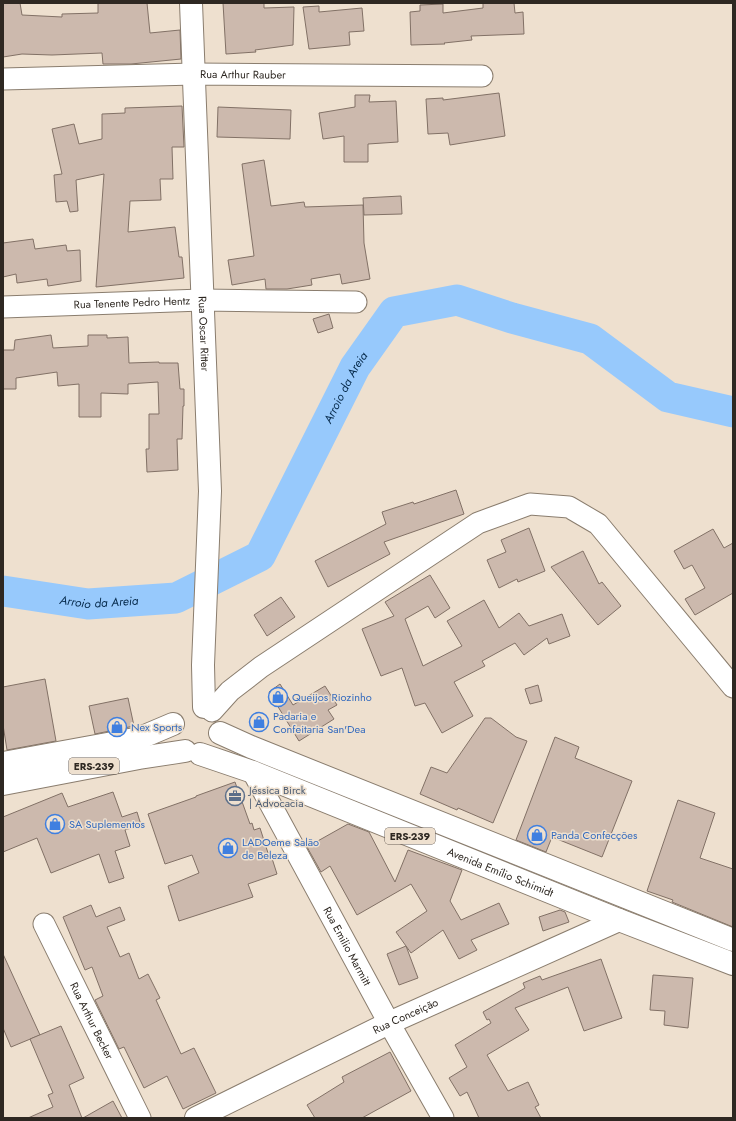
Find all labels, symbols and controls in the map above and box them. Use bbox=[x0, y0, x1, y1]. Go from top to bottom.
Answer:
street label: Rua Arthur Rauber bbox=[200, 66, 286, 83]
street label: Rua Tenente Pedro Hentz bbox=[73, 292, 191, 313]
street label: Rua Oscar Ritter bbox=[194, 296, 213, 372]
water label: Arroio da Areia bbox=[319, 348, 372, 427]
water label: Arroio da Areia bbox=[57, 591, 139, 613]
shop icon: Queijos Riozinho bbox=[267, 686, 289, 708]
place label: Queijos Riozinho bbox=[292, 689, 372, 705]
place label: Padaria e Confeitaria San'Dea bbox=[273, 708, 365, 737]
shop icon: Padaria e Confeitaria San'Dea bbox=[248, 711, 270, 733]
shop icon: Nex Sports bbox=[106, 716, 128, 738]
place label: Nex Sports bbox=[131, 719, 183, 735]
road number: ERS-239 bbox=[69, 758, 119, 774]
place label: Jéssica Birck | Advocacia bbox=[247, 782, 306, 811]
office icon: Jéssica Birck | Advocacia bbox=[224, 785, 246, 807]
shop icon: SA Suplementos bbox=[44, 813, 66, 835]
place label: SA Suplementos bbox=[69, 816, 146, 832]
shop icon: Panda Confecções bbox=[526, 824, 548, 846]
place label: Panda Confecções bbox=[551, 827, 638, 843]
road number: ERS-239 bbox=[385, 828, 435, 844]
place label: LADOeme Salão de Beleza bbox=[242, 834, 319, 863]
shop icon: LADOeme Salão de Beleza bbox=[217, 837, 239, 859]
street label: Avenida Emílio Schimidt bbox=[445, 843, 556, 901]
street label: Rua Emilio Marmitt bbox=[319, 904, 375, 989]
street label: Rua Arthur Becker bbox=[66, 980, 118, 1062]
street label: Rua Conceição bbox=[370, 994, 441, 1038]

